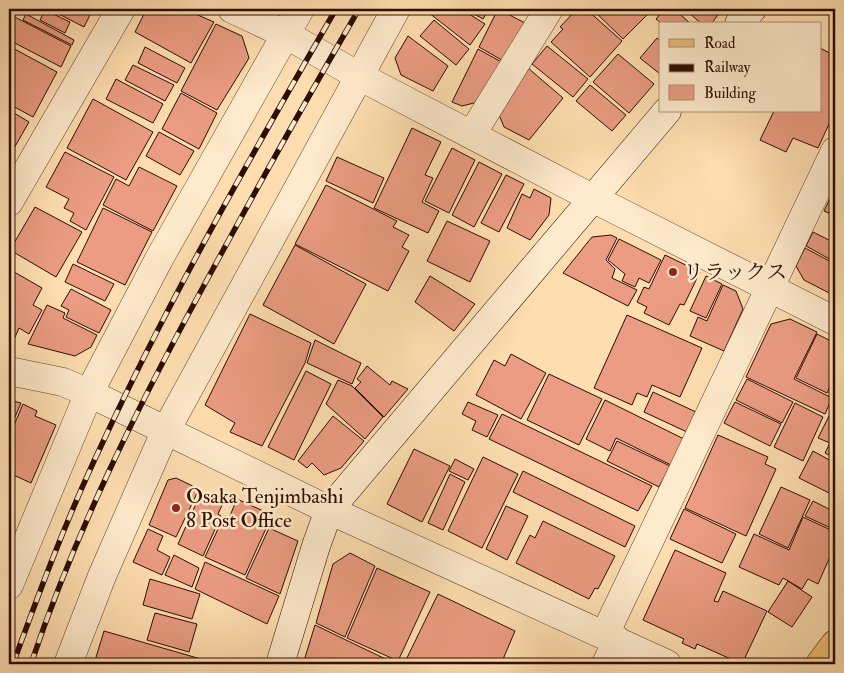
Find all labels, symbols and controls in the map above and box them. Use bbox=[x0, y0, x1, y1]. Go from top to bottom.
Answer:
legend bbox=[659, 22, 822, 112]
text: Road bbox=[704, 34, 736, 53]
text: Railway bbox=[704, 58, 751, 77]
text: Building bbox=[704, 84, 756, 103]
place label: リラックス bbox=[683, 259, 787, 286]
marker: リラックス bbox=[667, 266, 679, 278]
place label: Osaka Tenjimbashi 8 Post Office bbox=[186, 483, 344, 534]
marker: Osaka Tenjimbashi 8 Post Office bbox=[170, 502, 182, 514]

